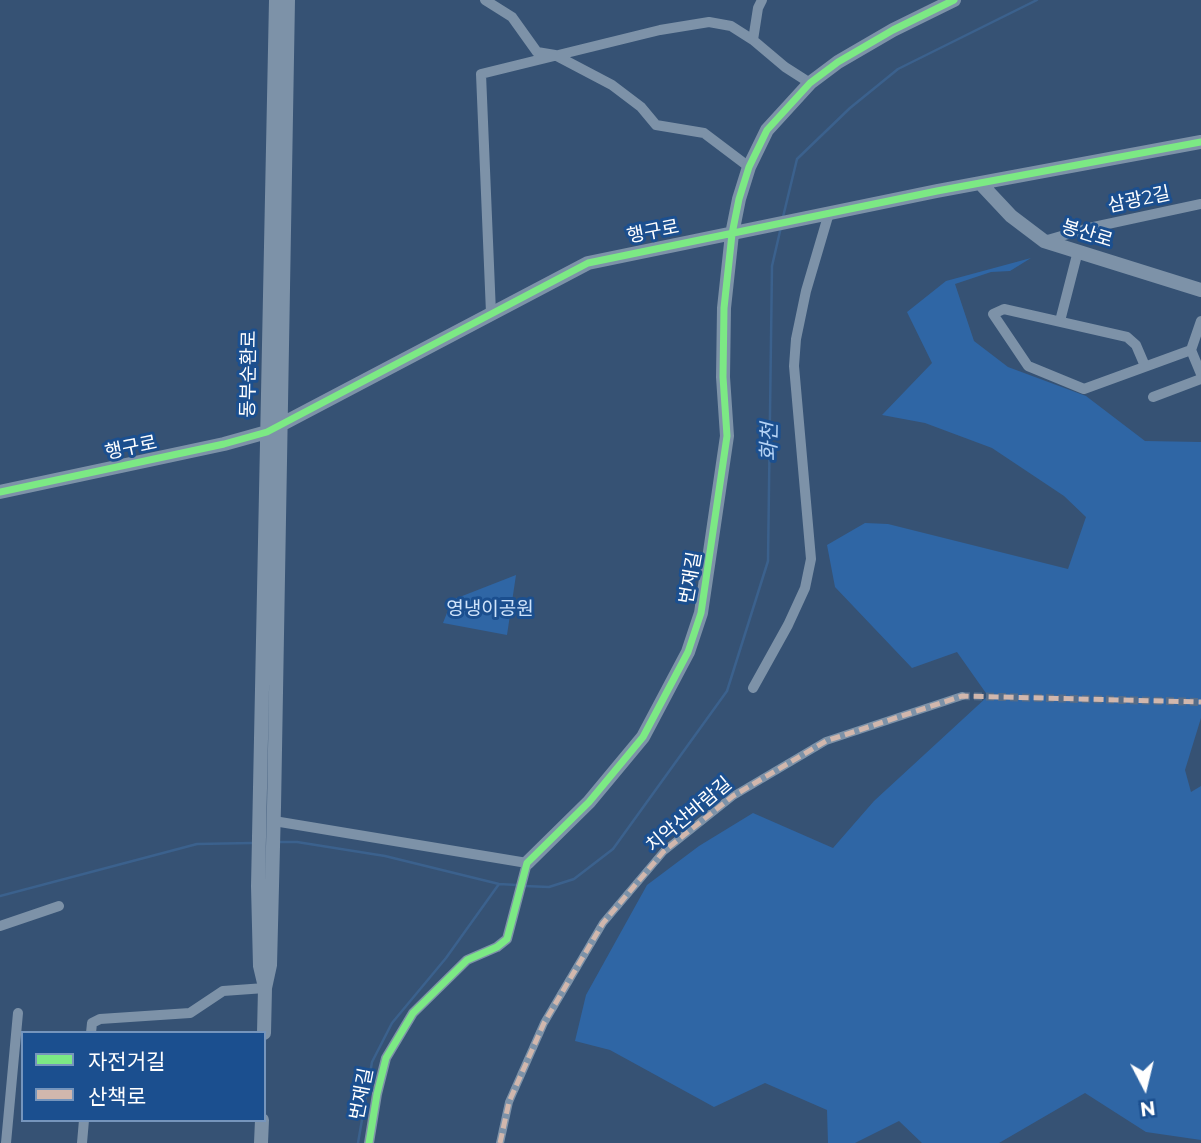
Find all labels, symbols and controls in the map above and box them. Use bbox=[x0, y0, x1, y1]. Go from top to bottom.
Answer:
street label: 삼광2길 bbox=[1106, 182, 1172, 218]
street label: 봉산로 bbox=[1059, 215, 1115, 253]
street label: 행구로 bbox=[625, 216, 681, 248]
street label: 동부순환로 bbox=[237, 330, 261, 418]
water label: 화천 bbox=[757, 422, 783, 462]
street label: 행구로 bbox=[103, 431, 159, 465]
street label: 번재길 bbox=[675, 550, 707, 606]
park label: 영냉이공원 bbox=[446, 598, 534, 620]
street label: 치악산바람길 bbox=[642, 773, 736, 857]
legend bbox=[21, 1031, 266, 1122]
text: 자전거길 bbox=[88, 1049, 165, 1074]
north arrow bbox=[1110, 1052, 1180, 1122]
street label: 번재길 bbox=[346, 1066, 378, 1122]
text: 산책로 bbox=[88, 1084, 146, 1109]
text: N bbox=[1139, 1096, 1157, 1121]

